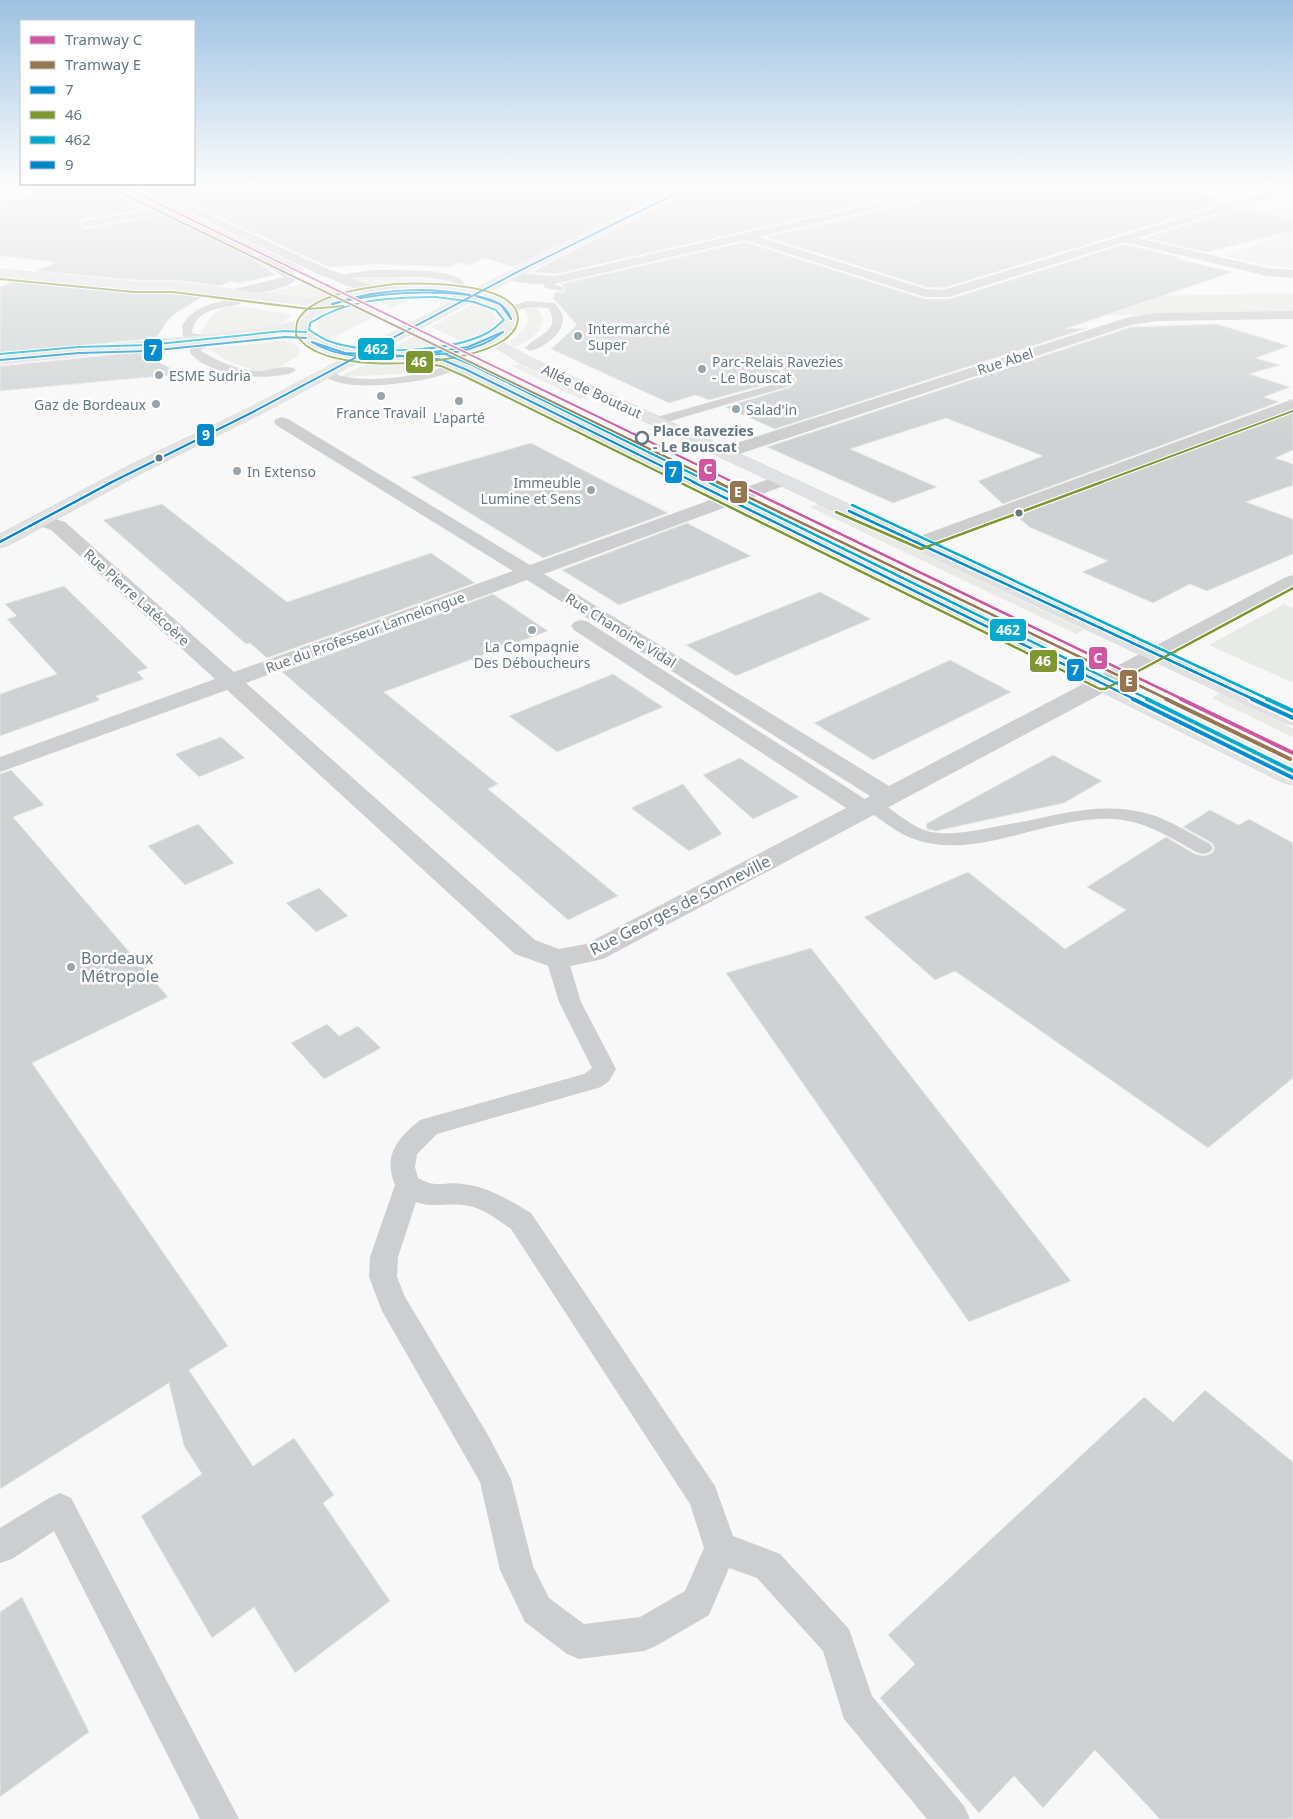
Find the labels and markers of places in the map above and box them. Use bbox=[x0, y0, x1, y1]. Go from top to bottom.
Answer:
place label: Intermarché Super bbox=[588, 319, 670, 354]
marker: Intermarché Super bbox=[572, 330, 584, 342]
place label: Parc-Relais Ravezies - Le Bouscat bbox=[712, 352, 844, 387]
marker: Parc-Relais Ravezies - Le Bouscat bbox=[696, 363, 708, 375]
place label: ESME Sudria bbox=[169, 366, 251, 385]
marker: ESME Sudria bbox=[153, 369, 165, 381]
marker: France Travail bbox=[375, 390, 387, 402]
place label: Gaz de Bordeaux bbox=[34, 395, 147, 414]
marker: L'aparté bbox=[453, 395, 465, 407]
marker: Gaz de Bordeaux bbox=[150, 398, 162, 410]
place label: Salad'in bbox=[746, 400, 797, 419]
place label: France Travail bbox=[336, 403, 426, 422]
marker: Salad'in bbox=[730, 403, 742, 415]
place label: L'aparté bbox=[433, 408, 485, 427]
place label: Place Ravezies - Le Bouscat bbox=[653, 421, 754, 456]
marker: Place Ravezies - Le Bouscat bbox=[635, 431, 649, 445]
unlabelled marker bbox=[154, 453, 164, 463]
place label: In Extenso bbox=[247, 462, 316, 481]
marker: In Extenso bbox=[231, 465, 243, 477]
place label: Immeuble Lumine et Sens bbox=[481, 473, 581, 508]
marker: Immeuble Lumine et Sens bbox=[585, 484, 597, 496]
unlabelled marker bbox=[1014, 508, 1024, 518]
marker: La Compagnie Des Déboucheurs bbox=[526, 624, 538, 636]
place label: La Compagnie Des Déboucheurs bbox=[474, 637, 591, 672]
place label: Bordeaux Métropole bbox=[81, 947, 159, 987]
marker: Bordeaux Métropole bbox=[65, 961, 77, 973]

